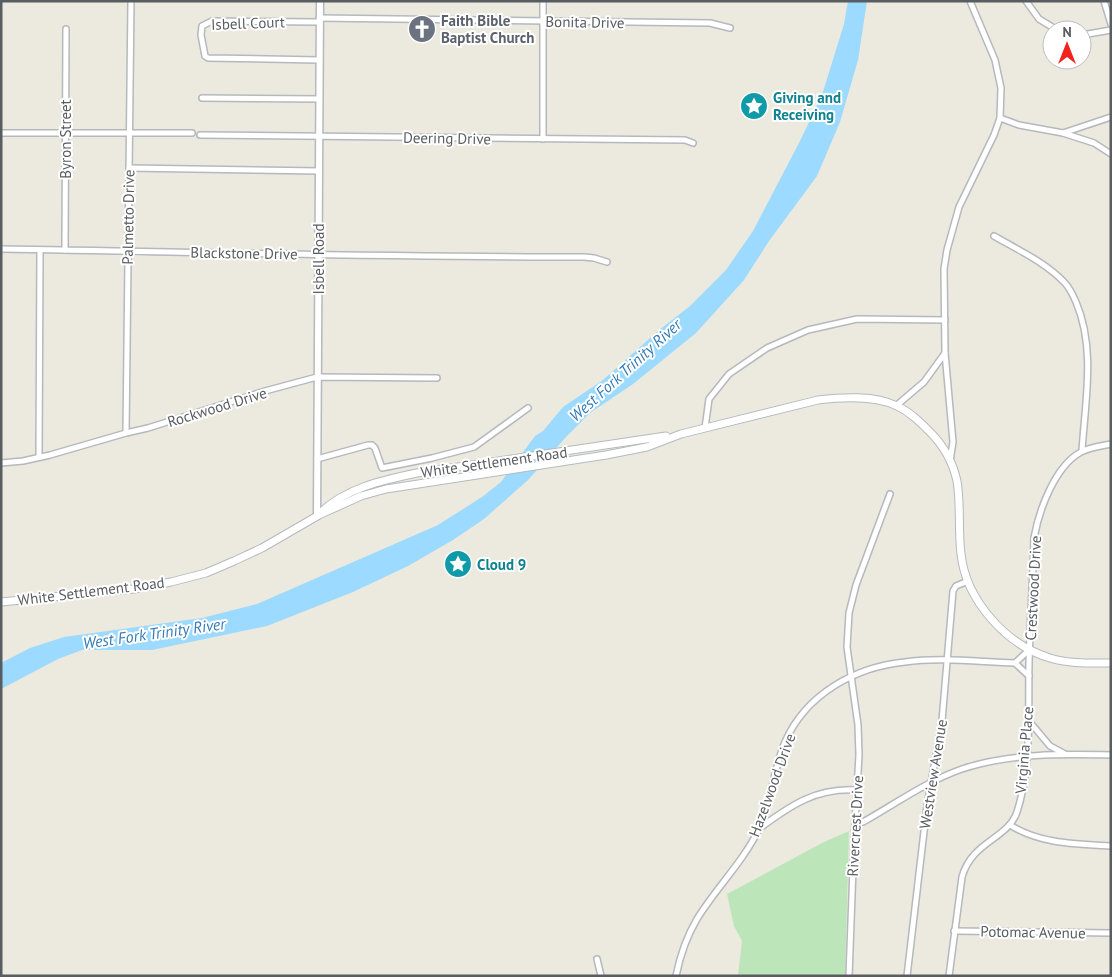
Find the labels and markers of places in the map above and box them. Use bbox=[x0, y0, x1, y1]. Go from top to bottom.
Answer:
place label: Faith Bible Baptist Church bbox=[441, 11, 534, 47]
church icon: Faith Bible Baptist Church bbox=[407, 14, 437, 44]
place label: Giving and Receiving bbox=[773, 88, 841, 124]
place icon: Giving and Receiving bbox=[739, 91, 769, 121]
place icon: Cloud 9 bbox=[443, 549, 473, 579]
place label: Cloud 9 bbox=[477, 555, 526, 574]

